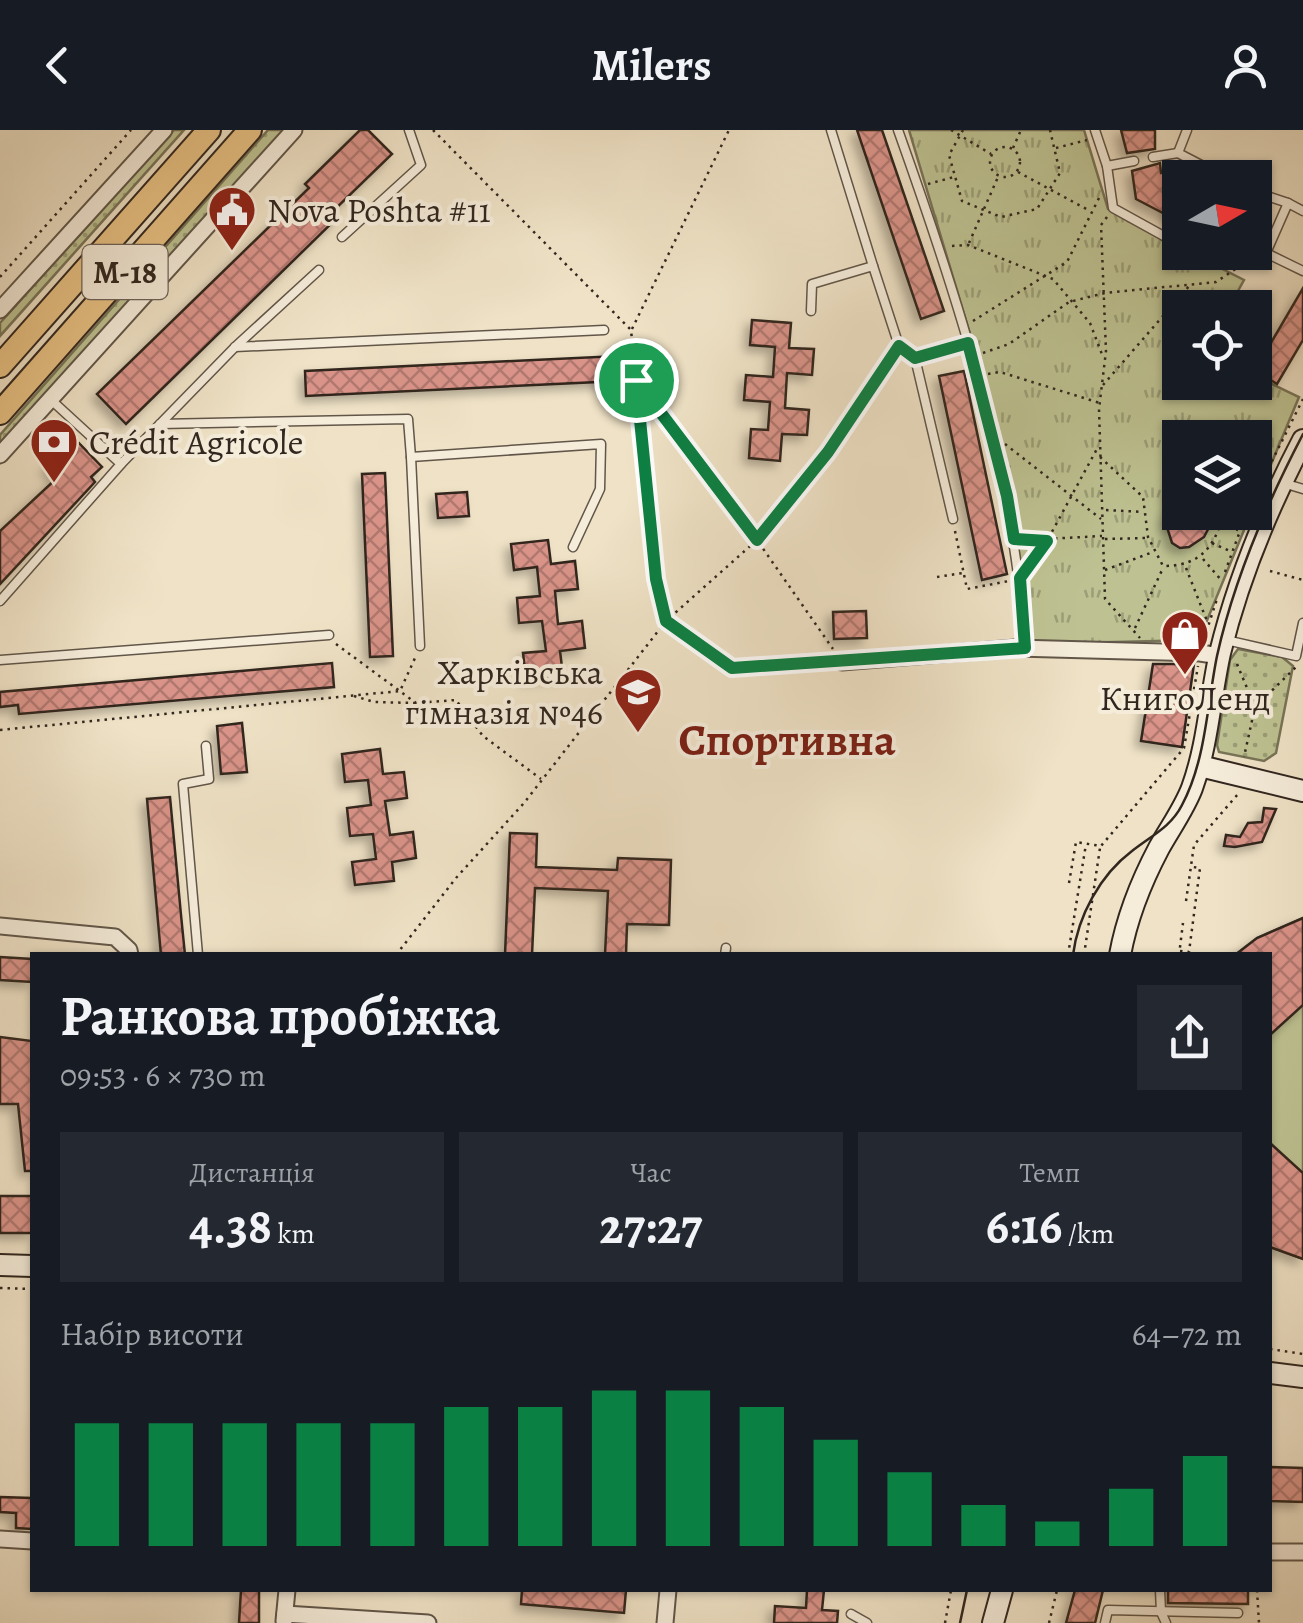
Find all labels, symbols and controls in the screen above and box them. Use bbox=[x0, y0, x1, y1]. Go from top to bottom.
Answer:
text: Milers bbox=[591, 34, 712, 96]
icon: back bbox=[30, 38, 85, 93]
icon: person bbox=[1218, 38, 1273, 93]
north arrow bbox=[1162, 160, 1272, 270]
map controls bbox=[1162, 160, 1272, 530]
public building icon: Nova Poshta #11 bbox=[206, 184, 258, 252]
place label: Nova Poshta #11 bbox=[267, 186, 491, 234]
road number: М-18 bbox=[82, 245, 168, 299]
button: locate bbox=[1162, 290, 1272, 400]
pin bbox=[594, 338, 679, 423]
icon: arrive bbox=[609, 353, 664, 408]
bank icon: Crédit Agricole bbox=[28, 416, 80, 484]
place label: Crédit Agricole bbox=[89, 418, 303, 466]
button: layers bbox=[1162, 420, 1272, 530]
shop icon: КнигоЛенд bbox=[1159, 608, 1211, 676]
place label: Харківська гімназія №46 bbox=[405, 648, 603, 736]
school or university icon: Харківська гімназія №46 bbox=[612, 666, 664, 734]
place label: КнигоЛенд bbox=[1099, 674, 1271, 722]
district label: Спортивна bbox=[678, 709, 896, 771]
text: Ранкова пробіжка bbox=[60, 978, 500, 1053]
button: share bbox=[1137, 985, 1242, 1090]
text: 09:53 · 6 × 730 m bbox=[60, 1053, 266, 1097]
text: Дистанція bbox=[189, 1154, 315, 1192]
text: Час bbox=[630, 1154, 672, 1192]
text: Темп bbox=[1019, 1154, 1081, 1192]
text: 4.38 bbox=[189, 1192, 272, 1260]
text: 27:27 bbox=[600, 1192, 702, 1260]
text: 6:16 bbox=[986, 1192, 1062, 1260]
text: km bbox=[272, 1215, 315, 1253]
text: /km bbox=[1062, 1215, 1114, 1253]
text: Набір висоти bbox=[60, 1312, 244, 1356]
text: 64–72 m bbox=[1132, 1312, 1242, 1356]

